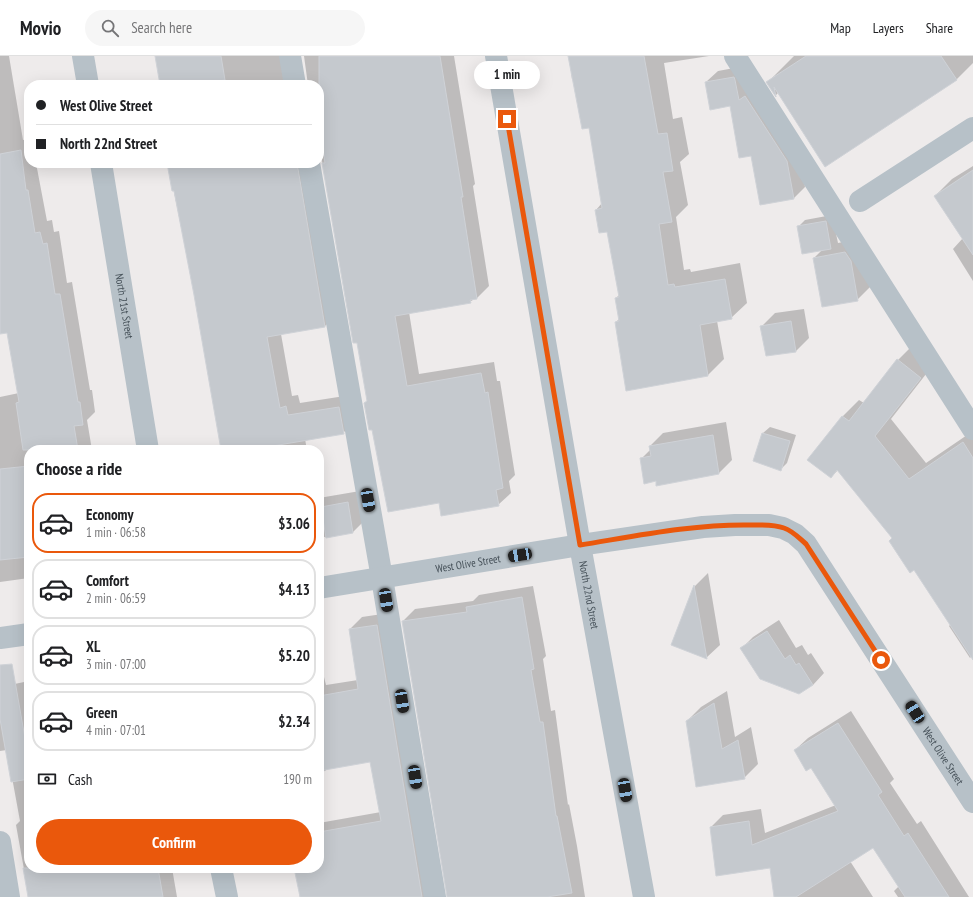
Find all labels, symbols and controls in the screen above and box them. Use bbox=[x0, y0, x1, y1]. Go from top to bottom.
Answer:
search box bbox=[85, 10, 365, 46]
text: Movio bbox=[20, 16, 61, 40]
icon: search bbox=[99, 17, 121, 39]
text: Search here bbox=[131, 18, 192, 37]
text: Map bbox=[830, 19, 851, 37]
text: Layers bbox=[873, 19, 904, 37]
text: Share bbox=[926, 19, 953, 37]
callout: 1 min bbox=[474, 61, 540, 89]
text: 1 min bbox=[494, 66, 520, 83]
text: West Olive Street bbox=[60, 96, 152, 115]
route end bbox=[498, 110, 516, 128]
text: North 22nd Street bbox=[60, 134, 157, 153]
street label: North 21st Street bbox=[112, 272, 137, 340]
text: Choose a ride bbox=[36, 457, 122, 480]
car bbox=[360, 487, 376, 513]
icon: car bbox=[38, 505, 74, 541]
text: Economy bbox=[86, 505, 134, 524]
text: $3.06 bbox=[278, 514, 310, 533]
text: 1 min · 06:58 bbox=[86, 524, 146, 541]
car bbox=[507, 547, 533, 563]
street label: West Olive Street bbox=[434, 551, 502, 576]
street label: North 22nd Street bbox=[576, 560, 602, 630]
icon: car bbox=[38, 571, 74, 607]
text: Comfort bbox=[86, 571, 129, 590]
text: $4.13 bbox=[278, 580, 310, 599]
car bbox=[378, 587, 394, 613]
text: 2 min · 06:59 bbox=[86, 590, 146, 607]
icon: car bbox=[38, 637, 74, 673]
text: XL bbox=[86, 637, 100, 656]
text: $5.20 bbox=[278, 646, 310, 665]
route start bbox=[872, 651, 890, 669]
text: 3 min · 07:00 bbox=[86, 656, 146, 673]
car bbox=[394, 688, 410, 714]
car bbox=[903, 699, 927, 725]
icon: car bbox=[38, 703, 74, 739]
text: Green bbox=[86, 703, 118, 722]
text: $2.34 bbox=[278, 712, 310, 731]
text: 4 min · 07:01 bbox=[86, 722, 146, 739]
street label: West Olive Street bbox=[919, 725, 967, 787]
car bbox=[407, 764, 423, 790]
icon: cash bbox=[36, 768, 58, 790]
text: Cash bbox=[68, 770, 92, 789]
text: 190 m bbox=[283, 771, 312, 788]
car bbox=[617, 777, 633, 803]
button: Confirm bbox=[36, 819, 312, 865]

